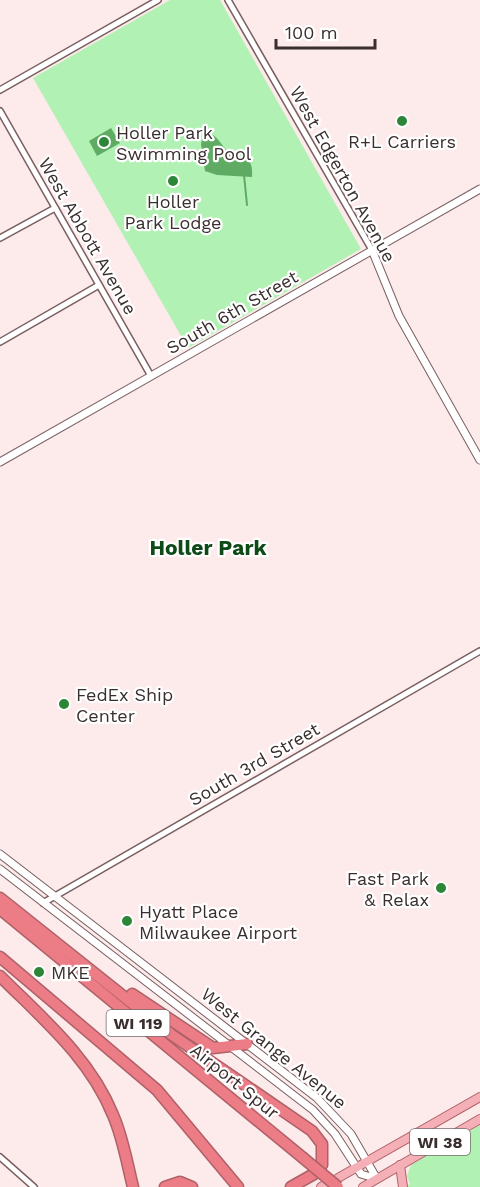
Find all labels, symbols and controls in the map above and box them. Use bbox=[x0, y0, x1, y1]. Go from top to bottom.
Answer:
scale bar bbox=[276, 12, 375, 50]
text: 100 m bbox=[285, 22, 338, 43]
street label: West Edgerton Avenue bbox=[286, 82, 400, 266]
marker: R+L Carriers bbox=[395, 114, 409, 128]
place label: Holler Park Swimming Pool bbox=[116, 122, 252, 164]
place label: R+L Carriers bbox=[348, 131, 456, 152]
marker: Holler Park Swimming Pool bbox=[97, 135, 111, 149]
street label: West Abbott Avenue bbox=[35, 154, 141, 318]
marker: Holler Park Lodge bbox=[166, 174, 180, 188]
place label: Holler Park Lodge bbox=[124, 191, 222, 233]
street label: South 6th Street bbox=[163, 266, 302, 358]
district label: Holler Park bbox=[150, 535, 267, 560]
place label: FedEx Ship Center bbox=[76, 684, 173, 726]
marker: FedEx Ship Center bbox=[57, 697, 71, 711]
street label: South 3rd Street bbox=[185, 718, 323, 810]
place label: Fast Park & Relax bbox=[347, 868, 429, 910]
marker: Fast Park & Relax bbox=[434, 881, 448, 895]
place label: Hyatt Place Milwaukee Airport bbox=[139, 901, 297, 943]
marker: Hyatt Place Milwaukee Airport bbox=[120, 914, 134, 928]
place label: MKE bbox=[51, 962, 90, 983]
marker: MKE bbox=[32, 965, 46, 979]
street label: West Grange Avenue bbox=[197, 983, 351, 1113]
road number: WI 119 bbox=[106, 1010, 170, 1036]
street label: Airport Spur bbox=[187, 1039, 283, 1123]
road number: WI 38 bbox=[410, 1129, 470, 1155]

